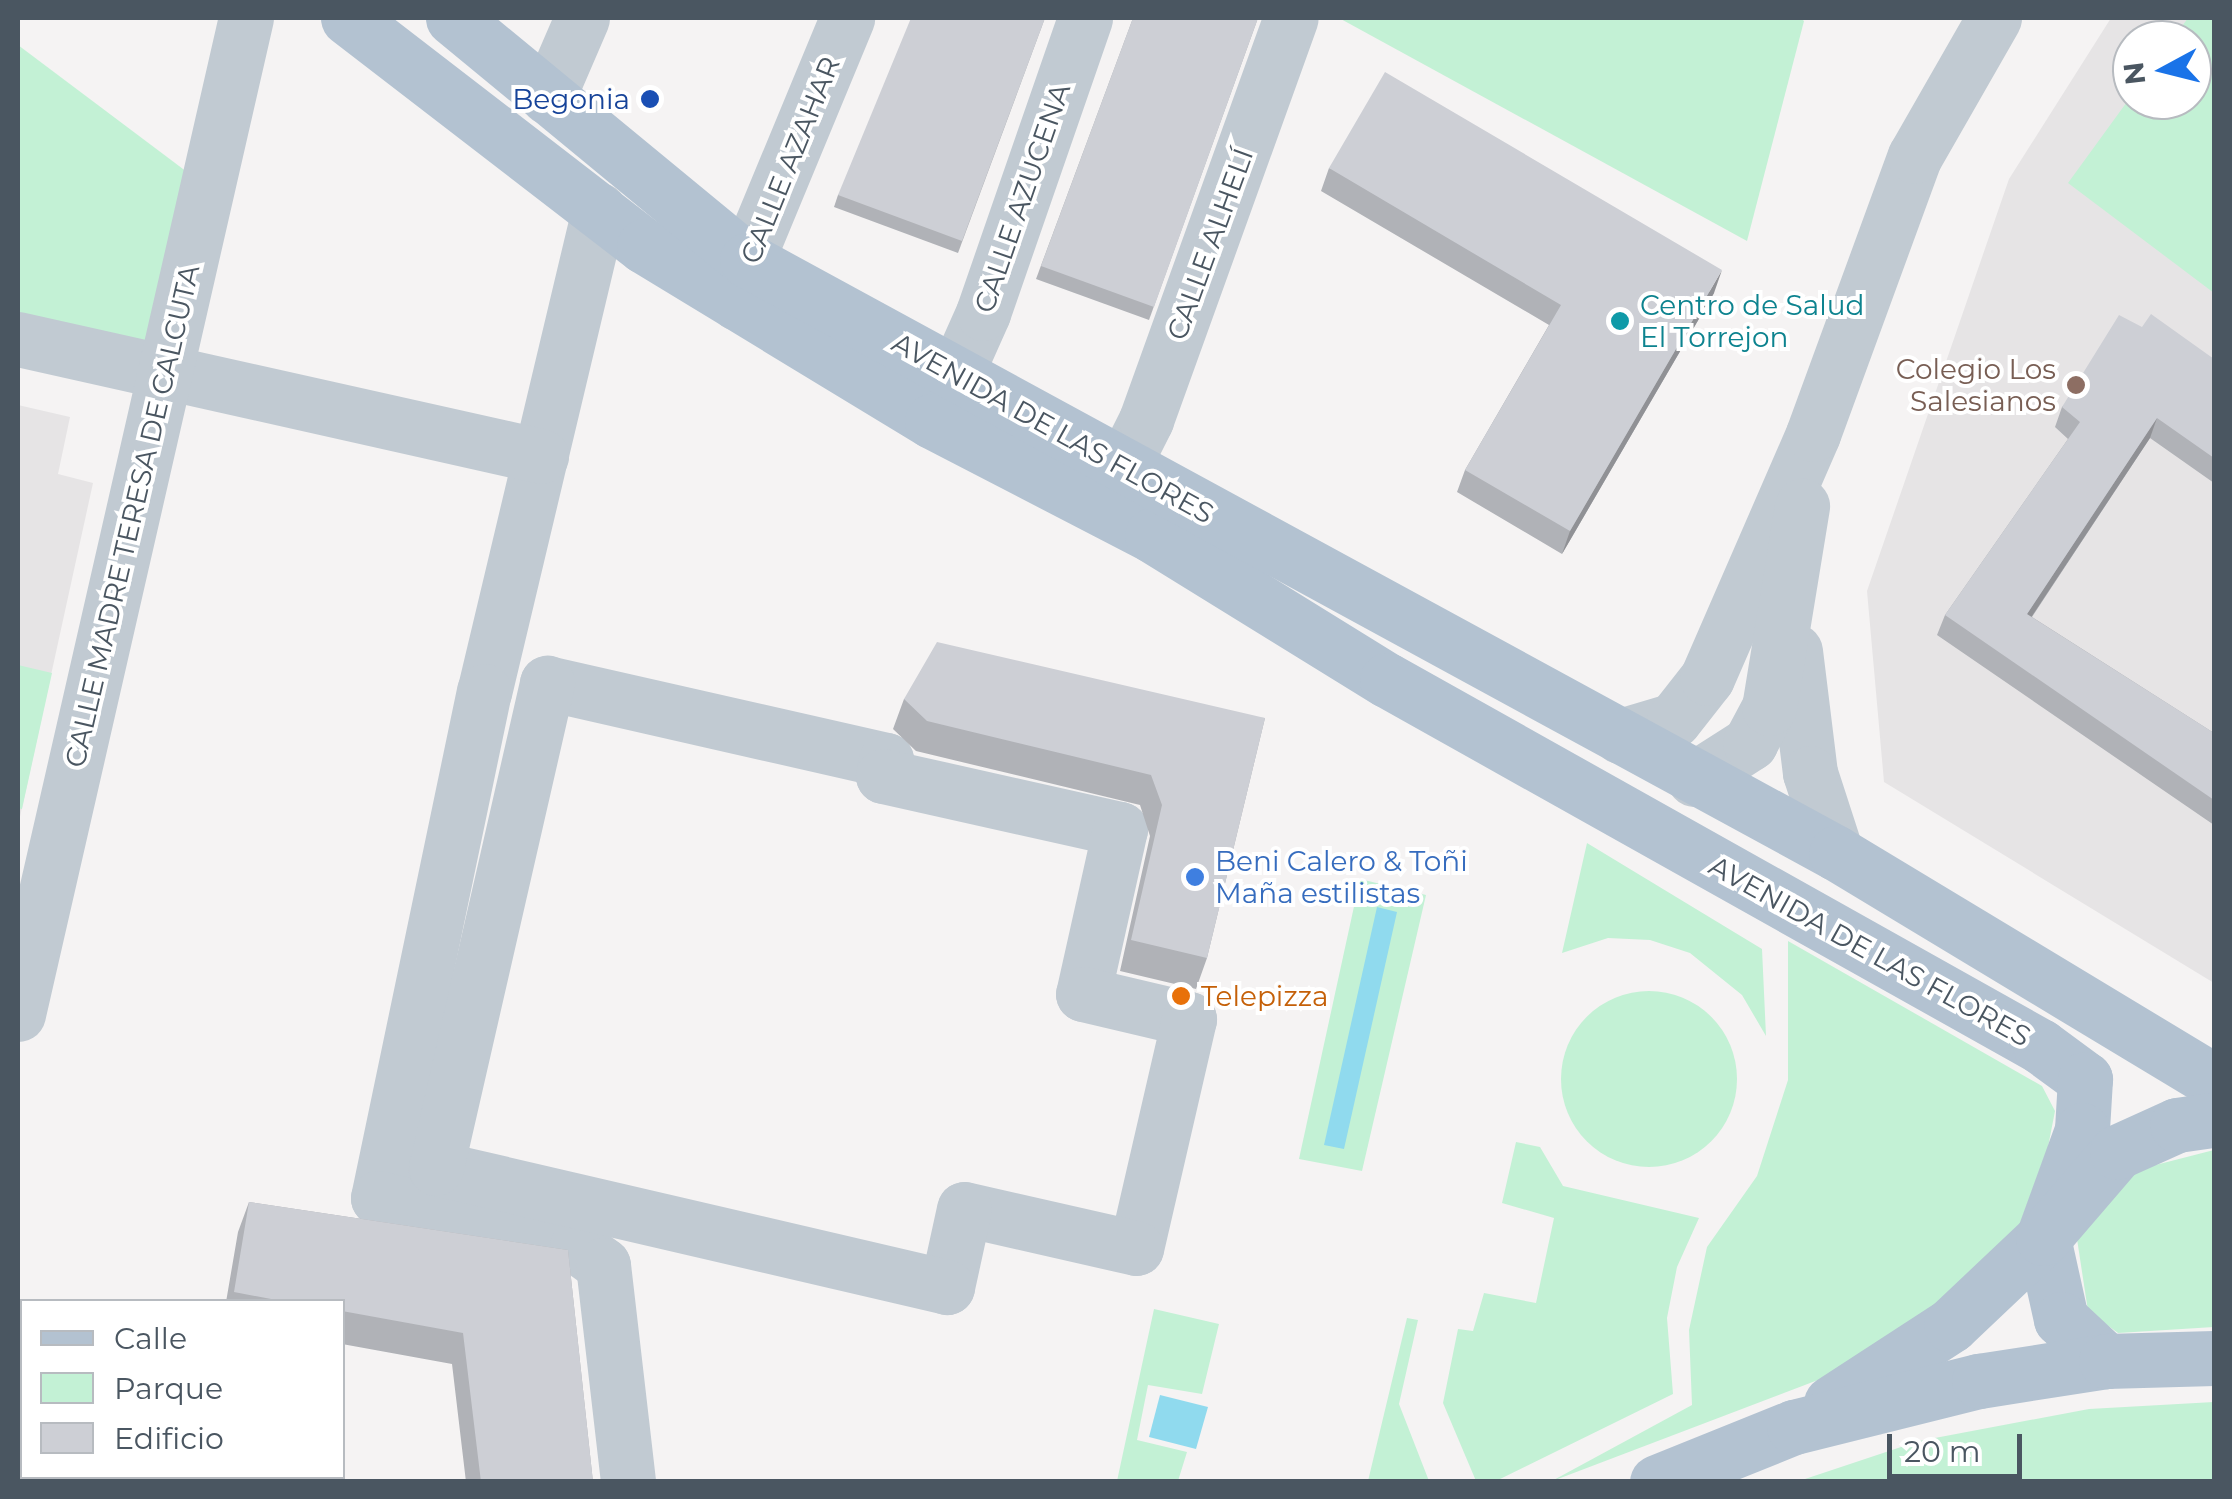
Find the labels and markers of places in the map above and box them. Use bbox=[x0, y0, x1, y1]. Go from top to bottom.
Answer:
place label: Begonia bbox=[512, 82, 630, 116]
marker: Begonia bbox=[639, 88, 661, 110]
place label: Centro de Salud El Torrejon bbox=[1640, 288, 1864, 354]
marker: Centro de Salud El Torrejon bbox=[1609, 310, 1631, 332]
place label: Colegio Los Salesianos bbox=[1896, 352, 2056, 418]
marker: Colegio Los Salesianos bbox=[2065, 374, 2087, 396]
place label: Beni Calero & Toñi Maña estilistas bbox=[1215, 844, 1468, 910]
marker: Beni Calero & Toñi Maña estilistas bbox=[1184, 866, 1206, 888]
place label: Telepizza bbox=[1201, 979, 1329, 1013]
marker: Telepizza bbox=[1170, 985, 1192, 1007]

